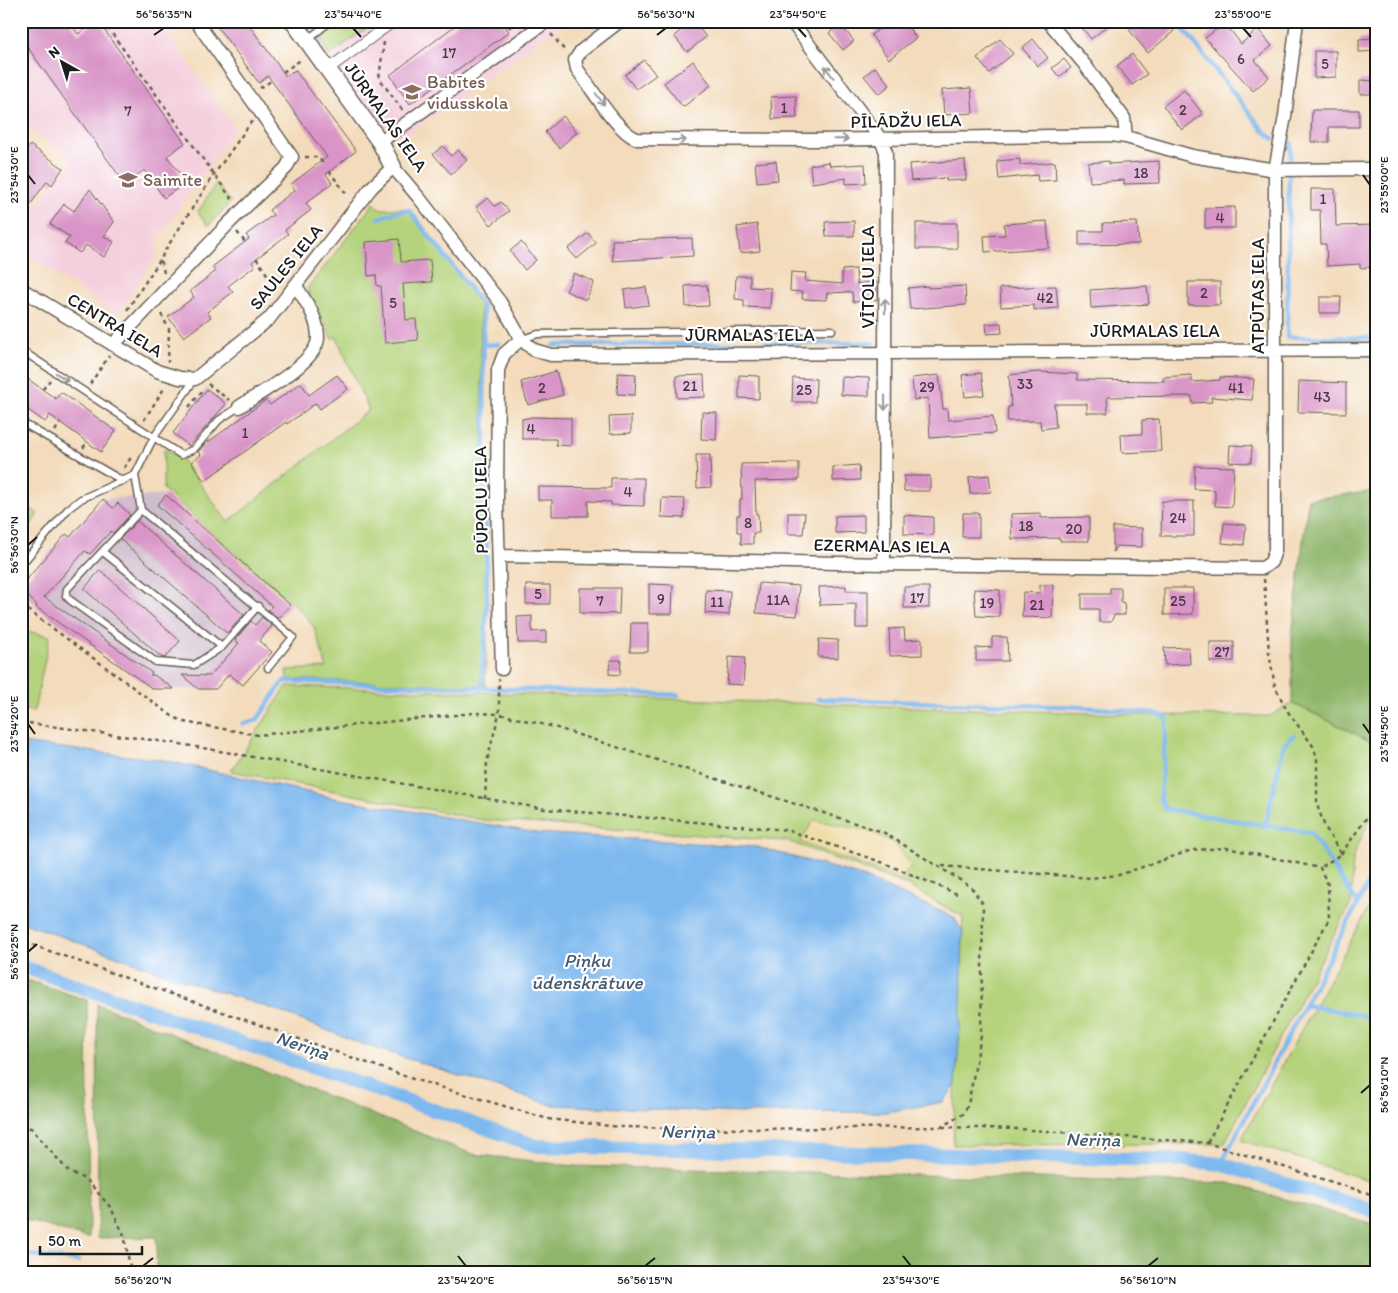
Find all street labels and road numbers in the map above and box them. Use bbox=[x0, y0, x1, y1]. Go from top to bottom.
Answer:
street label: JŪRMALAS IELA bbox=[340, 58, 432, 177]
street label: PĪLĀDŽU IELA bbox=[850, 109, 962, 133]
street label: SAULES IELA bbox=[245, 219, 328, 314]
street label: VĪTOLU IELA bbox=[857, 225, 879, 328]
street label: ATPŪTAS IELA bbox=[1247, 238, 1269, 354]
street label: CENTRA IELA bbox=[63, 288, 167, 362]
street label: JŪRMALAS IELA bbox=[1090, 320, 1220, 342]
street label: JŪRMALAS IELA bbox=[685, 324, 815, 346]
street label: PŪPOLU IELA bbox=[469, 445, 493, 554]
street label: EZERMALAS IELA bbox=[813, 534, 951, 558]

